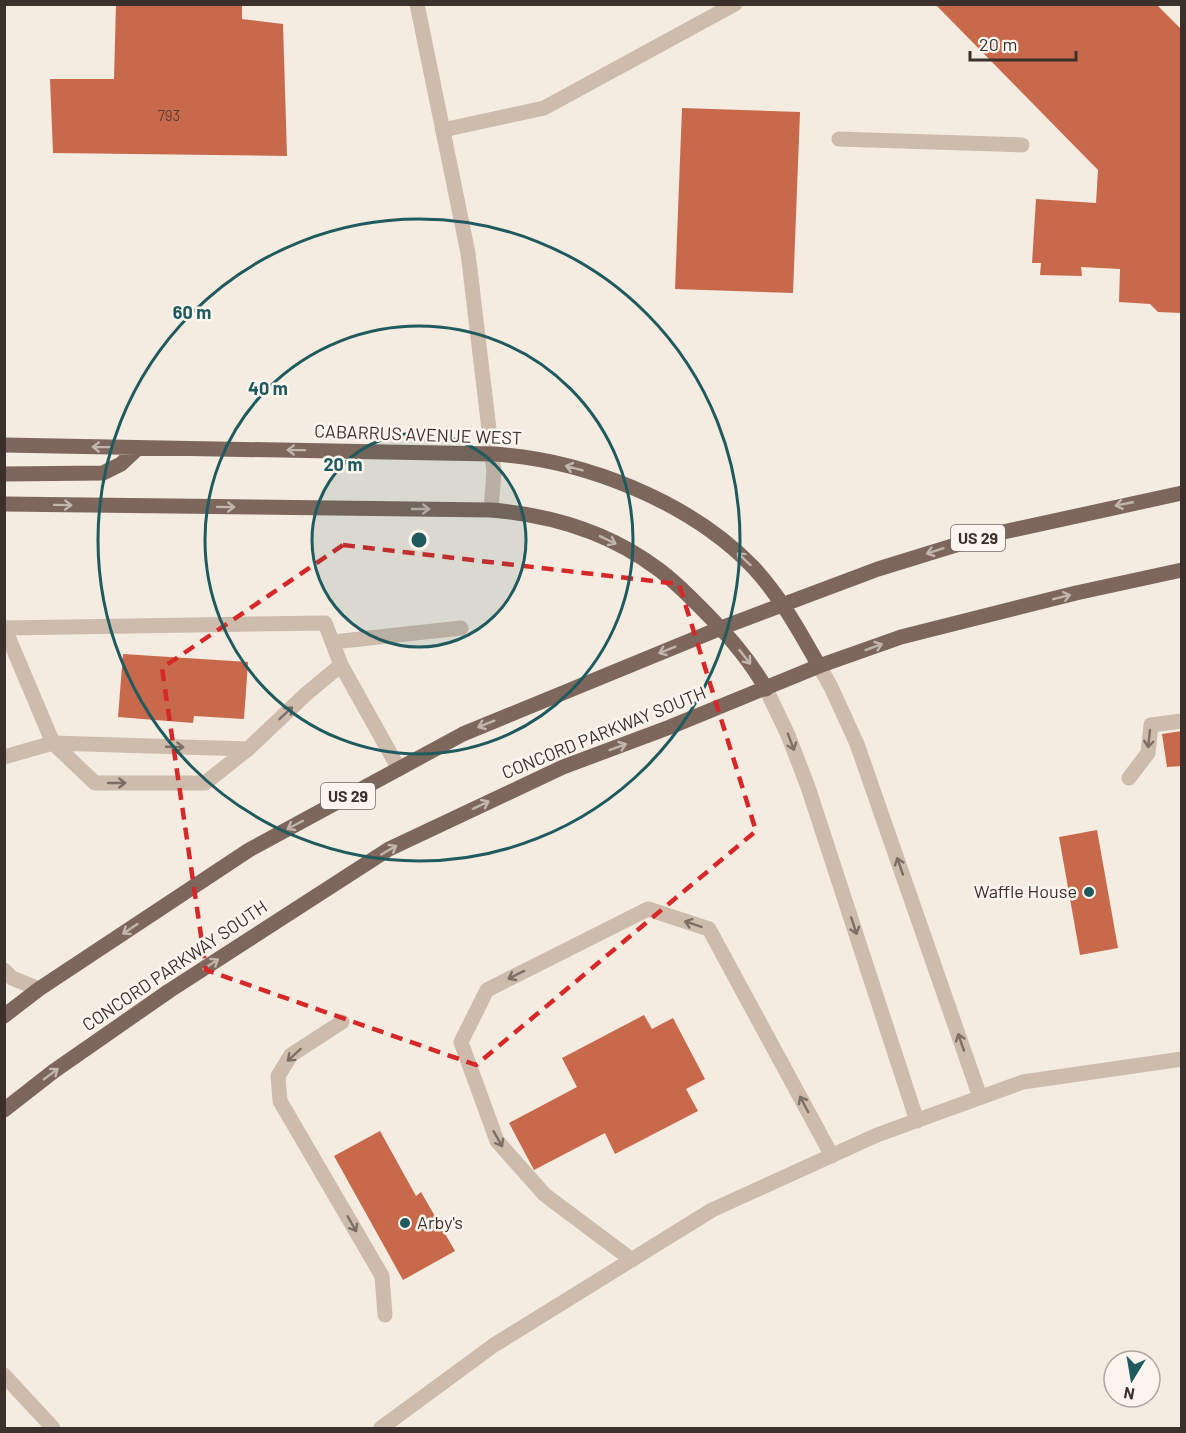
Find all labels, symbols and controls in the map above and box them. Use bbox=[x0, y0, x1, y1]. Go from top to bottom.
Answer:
scale bar bbox=[970, 24, 1076, 62]
text: 20 m bbox=[979, 33, 1017, 55]
house number: 793 bbox=[158, 106, 180, 124]
text: 60 m bbox=[173, 301, 211, 323]
text: 40 m bbox=[248, 377, 288, 399]
street label: CABARRUS AVENUE WEST bbox=[314, 419, 522, 449]
one-way arrow bbox=[92, 441, 112, 453]
one-way arrow bbox=[287, 445, 307, 456]
text: 20 m bbox=[324, 453, 362, 475]
one-way arrow bbox=[565, 462, 584, 473]
one-way arrow bbox=[52, 499, 72, 511]
one-way arrow bbox=[1115, 499, 1134, 511]
one-way arrow bbox=[215, 502, 235, 513]
one-way arrow bbox=[410, 503, 430, 515]
road number: US 29 bbox=[951, 525, 1005, 551]
centre of rings bbox=[409, 530, 429, 550]
one-way arrow bbox=[598, 535, 616, 546]
one-way arrow bbox=[926, 547, 945, 558]
one-way arrow bbox=[737, 552, 752, 567]
one-way arrow bbox=[1053, 590, 1072, 602]
one-way arrow bbox=[864, 640, 883, 651]
one-way arrow bbox=[658, 645, 676, 656]
one-way arrow bbox=[739, 649, 752, 665]
street label: CONCORD PARKWAY SOUTH bbox=[498, 681, 709, 783]
one-way arrow bbox=[278, 707, 293, 721]
one-way arrow bbox=[477, 719, 496, 730]
one-way arrow bbox=[1143, 729, 1154, 749]
one-way arrow bbox=[786, 732, 797, 750]
one-way arrow bbox=[608, 740, 627, 751]
one-way arrow bbox=[164, 741, 184, 752]
one-way arrow bbox=[106, 777, 126, 789]
road number: US 29 bbox=[321, 783, 375, 809]
one-way arrow bbox=[472, 799, 490, 811]
one-way arrow bbox=[287, 819, 304, 831]
one-way arrow bbox=[380, 844, 397, 856]
one-way arrow bbox=[893, 857, 904, 876]
place label: Waffle House bbox=[974, 880, 1077, 902]
marker: Waffle House bbox=[1082, 885, 1096, 899]
street label: CONCORD PARKWAY SOUTH bbox=[78, 895, 271, 1035]
one-way arrow bbox=[849, 916, 860, 935]
one-way arrow bbox=[684, 917, 703, 928]
one-way arrow bbox=[122, 923, 139, 935]
one-way arrow bbox=[203, 957, 220, 970]
one-way arrow bbox=[507, 970, 525, 982]
one-way arrow bbox=[954, 1033, 965, 1052]
one-way arrow bbox=[287, 1048, 302, 1062]
one-way arrow bbox=[42, 1068, 58, 1080]
one-way arrow bbox=[798, 1096, 810, 1113]
one-way arrow bbox=[492, 1130, 504, 1147]
place label: Arby's bbox=[417, 1211, 463, 1233]
one-way arrow bbox=[346, 1215, 358, 1232]
marker: Arby's bbox=[398, 1216, 412, 1230]
north arrow bbox=[1102, 1349, 1162, 1409]
text: N bbox=[1122, 1384, 1136, 1405]

